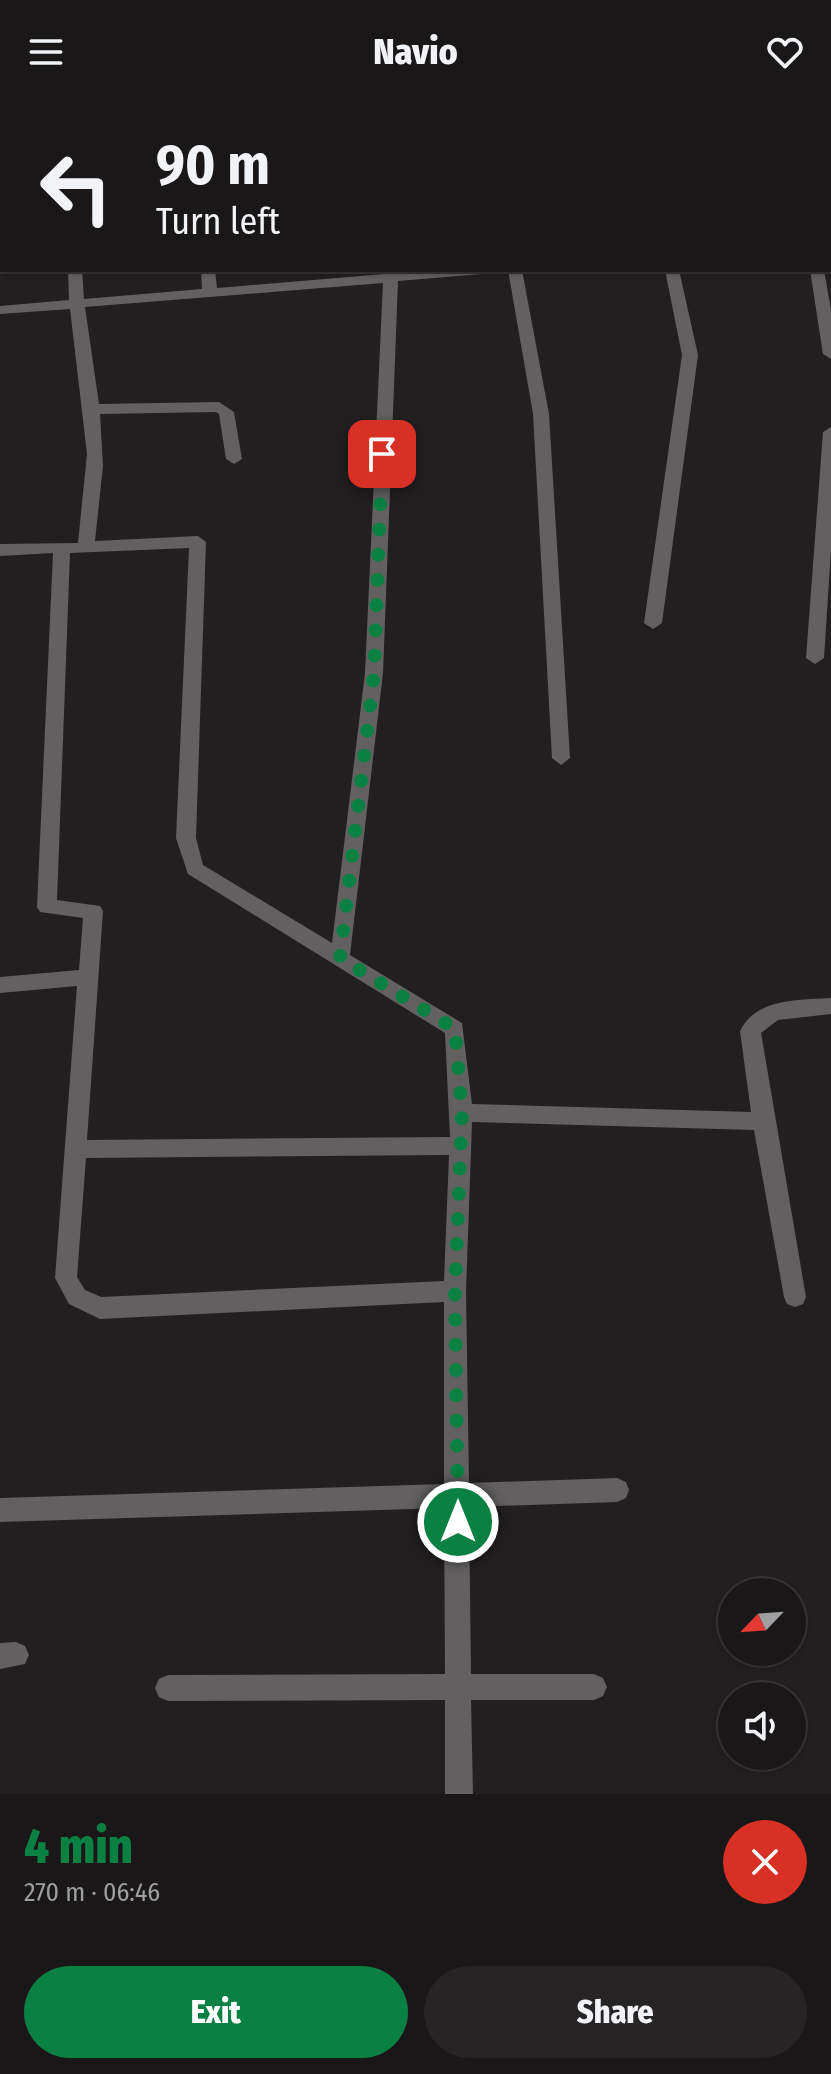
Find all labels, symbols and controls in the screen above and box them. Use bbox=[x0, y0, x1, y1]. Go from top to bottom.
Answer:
icon: menu bbox=[24, 30, 68, 74]
text: Navio bbox=[373, 30, 458, 74]
icon: heart bbox=[763, 30, 807, 74]
text: 90 m bbox=[156, 132, 270, 199]
icon: left bbox=[24, 136, 128, 240]
text: Turn left bbox=[156, 200, 280, 244]
pin bbox=[348, 420, 416, 488]
icon: arrive bbox=[360, 432, 404, 476]
position arrow bbox=[416, 1480, 500, 1564]
north arrow bbox=[718, 1578, 806, 1666]
map controls bbox=[718, 1578, 806, 1770]
button: sound bbox=[718, 1682, 806, 1770]
text: 4 min bbox=[24, 1818, 133, 1876]
button: close bbox=[723, 1820, 807, 1904]
text: 270 m · 06:46 bbox=[24, 1877, 160, 1908]
button: Exit bbox=[24, 1966, 408, 2058]
button: Share bbox=[424, 1966, 807, 2058]

